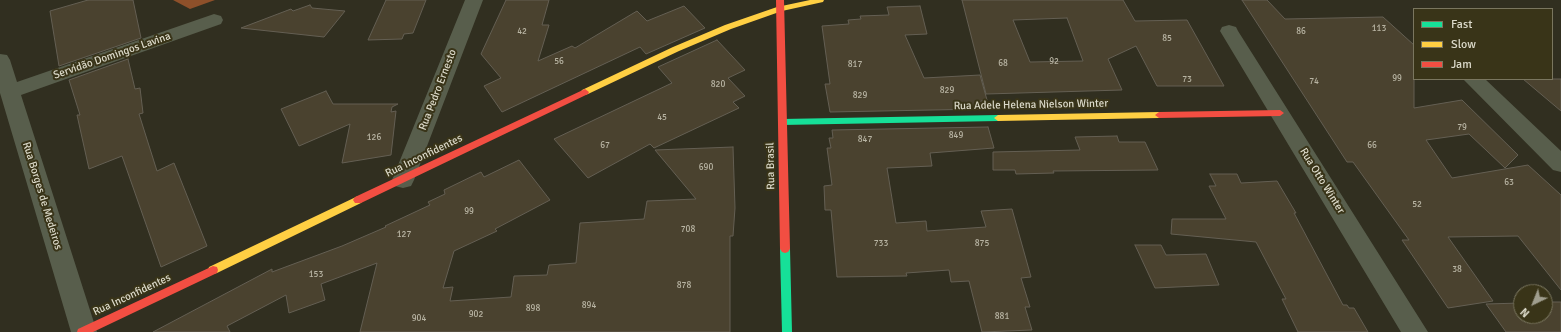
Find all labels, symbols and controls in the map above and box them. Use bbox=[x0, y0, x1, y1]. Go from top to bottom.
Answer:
legend bbox=[1413, 8, 1553, 80]
text: Fast bbox=[1451, 17, 1472, 32]
house number: 113 bbox=[1372, 24, 1386, 34]
house number: 42 bbox=[517, 27, 527, 37]
house number: 86 bbox=[1296, 27, 1306, 37]
street label: Servidão Domingos Lavina bbox=[52, 30, 172, 82]
house number: 85 bbox=[1162, 34, 1172, 44]
text: Slow bbox=[1451, 37, 1476, 52]
street label: Rua Pedro Ernesto bbox=[416, 48, 460, 132]
house number: 56 bbox=[554, 57, 564, 67]
house number: 92 bbox=[1049, 57, 1059, 67]
text: Jam bbox=[1451, 57, 1472, 72]
house number: 68 bbox=[998, 59, 1008, 69]
house number: 817 bbox=[848, 60, 862, 70]
house number: 99 bbox=[1392, 74, 1402, 84]
house number: 73 bbox=[1182, 75, 1192, 85]
house number: 74 bbox=[1309, 77, 1319, 87]
house number: 820 bbox=[711, 80, 725, 90]
house number: 829 bbox=[940, 86, 954, 96]
house number: 829 bbox=[853, 91, 867, 101]
street label: Rua Adele Helena Nielson Winter bbox=[954, 97, 1108, 113]
house number: 45 bbox=[657, 113, 667, 123]
house number: 79 bbox=[1457, 123, 1467, 133]
house number: 849 bbox=[949, 131, 963, 141]
street label: Rua Inconfidentes bbox=[383, 132, 465, 180]
house number: 126 bbox=[367, 133, 381, 143]
house number: 847 bbox=[858, 135, 872, 145]
street label: Rua Borges de Medeiros bbox=[19, 140, 65, 252]
house number: 67 bbox=[600, 141, 610, 151]
house number: 66 bbox=[1367, 141, 1377, 151]
street label: Rua Brasil bbox=[764, 142, 778, 190]
street label: Rua Otto Winter bbox=[1297, 146, 1347, 216]
house number: 690 bbox=[699, 163, 713, 173]
house number: 63 bbox=[1504, 178, 1514, 188]
house number: 52 bbox=[1412, 200, 1422, 210]
house number: 99 bbox=[464, 207, 474, 217]
house number: 708 bbox=[681, 225, 695, 235]
house number: 127 bbox=[397, 230, 411, 240]
house number: 733 bbox=[874, 239, 888, 249]
house number: 875 bbox=[975, 239, 989, 249]
house number: 38 bbox=[1452, 265, 1462, 275]
house number: 153 bbox=[309, 270, 323, 280]
street label: Rua Inconfidentes bbox=[91, 271, 173, 319]
house number: 878 bbox=[677, 281, 691, 291]
north arrow bbox=[1513, 284, 1553, 324]
house number: 894 bbox=[582, 301, 596, 311]
house number: 898 bbox=[526, 304, 540, 314]
text: N bbox=[1518, 305, 1532, 320]
house number: 902 bbox=[469, 310, 483, 320]
house number: 881 bbox=[995, 312, 1009, 322]
house number: 904 bbox=[412, 314, 426, 324]

